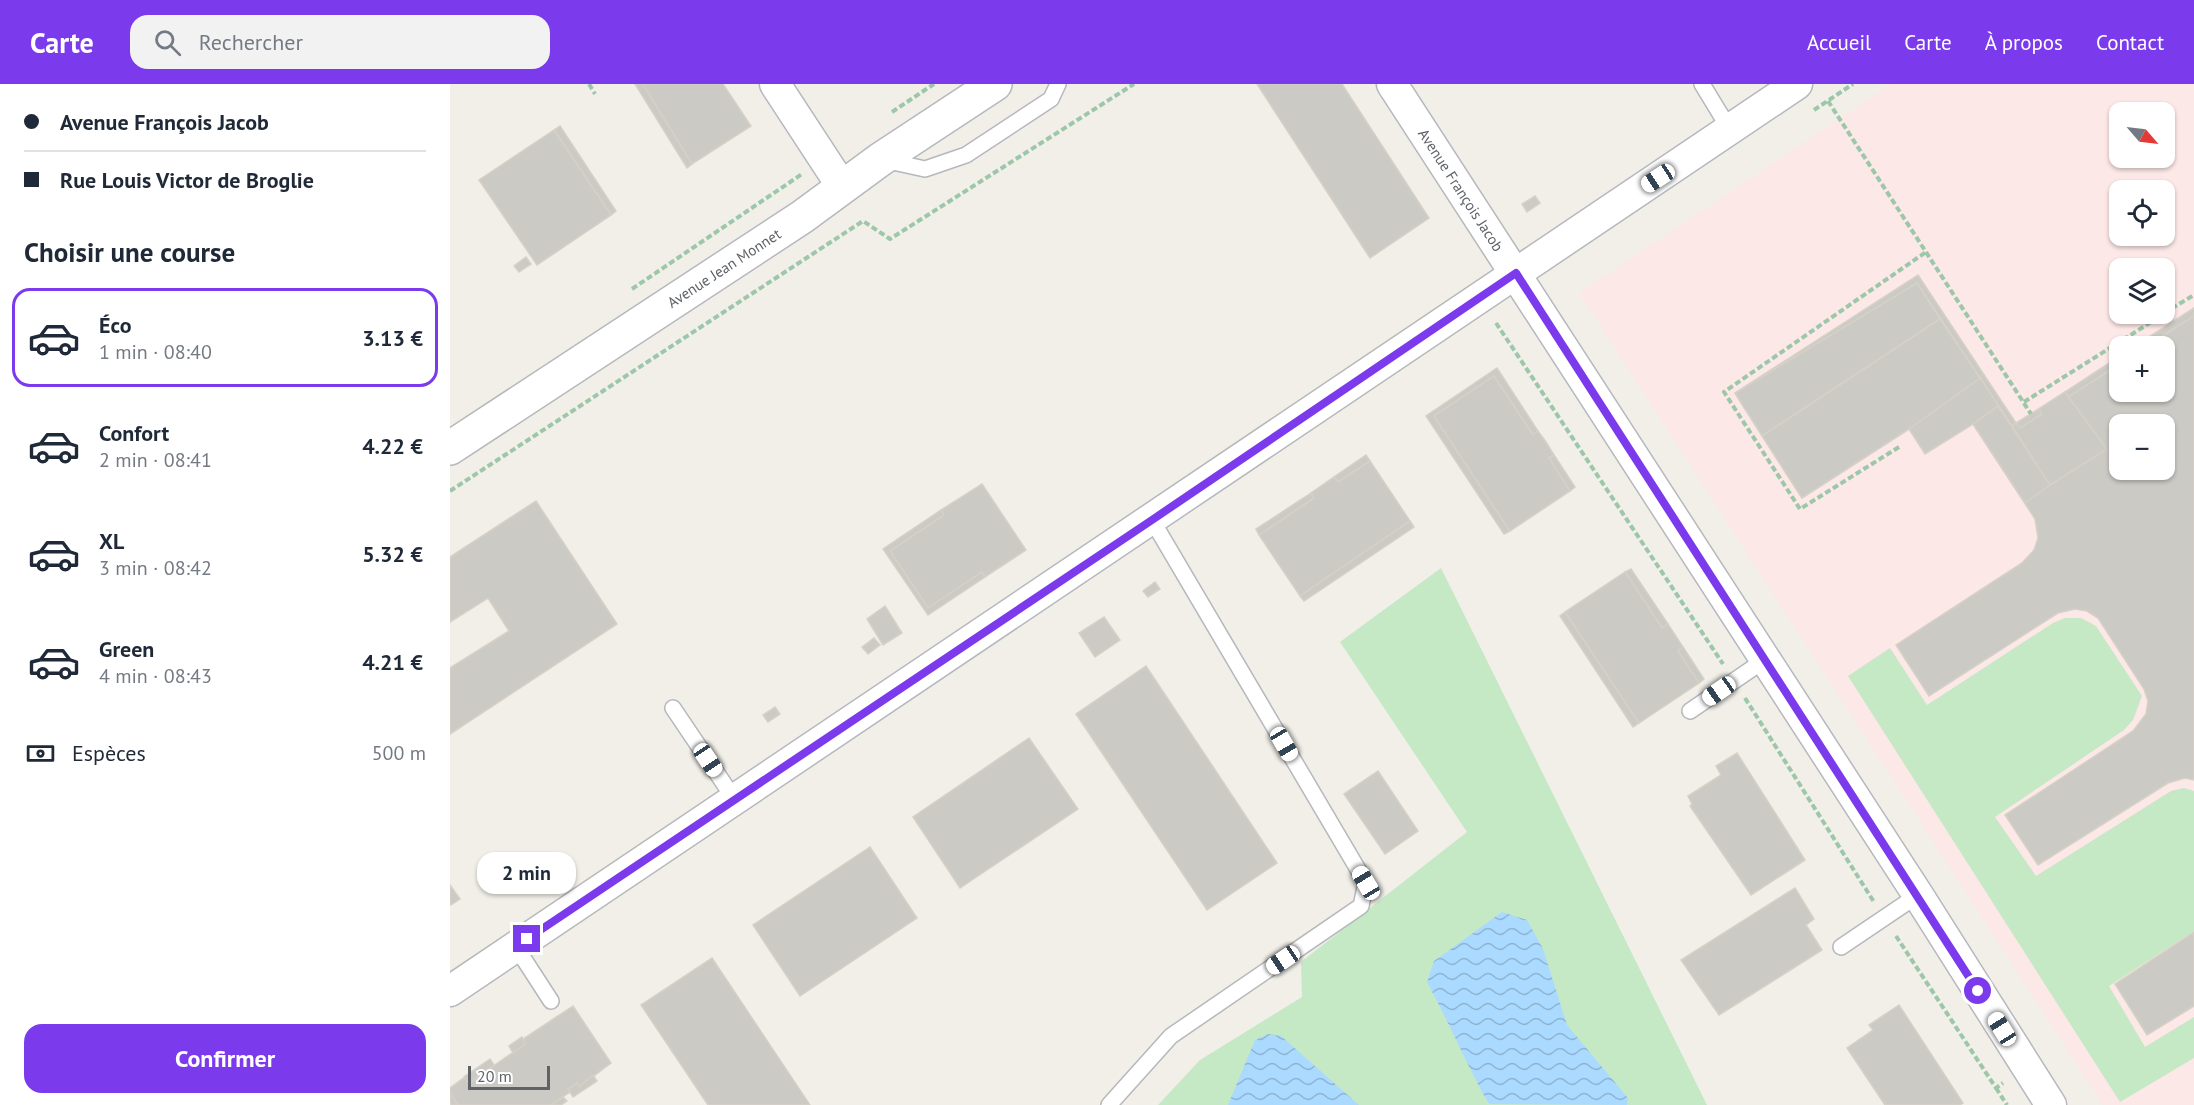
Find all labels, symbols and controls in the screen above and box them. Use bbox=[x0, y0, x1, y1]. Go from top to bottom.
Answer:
search box bbox=[130, 15, 550, 69]
text: Carte bbox=[30, 24, 94, 61]
icon: search bbox=[151, 26, 184, 59]
text: Rechercher bbox=[199, 28, 303, 56]
text: Accueil bbox=[1807, 29, 1871, 56]
text: Carte bbox=[1904, 29, 1952, 56]
text: À propos bbox=[1985, 29, 2063, 56]
text: Contact bbox=[2096, 29, 2164, 56]
north arrow bbox=[2109, 102, 2175, 168]
map controls bbox=[2109, 102, 2175, 480]
text: Avenue François Jacob bbox=[60, 108, 269, 136]
street label: Avenue François Jacob bbox=[1414, 125, 1508, 255]
car bbox=[1638, 161, 1678, 195]
text: Rue Louis Victor de Broglie bbox=[60, 166, 314, 194]
button: locate bbox=[2109, 180, 2175, 246]
street label: Avenue Jean Monnet bbox=[664, 224, 784, 312]
text: Choisir une course bbox=[24, 235, 235, 269]
button: layers bbox=[2109, 258, 2175, 324]
icon: car bbox=[27, 311, 81, 365]
text: Éco bbox=[99, 311, 131, 339]
text: 3.13 € bbox=[362, 324, 423, 352]
button: + bbox=[2109, 336, 2175, 402]
text: 1 min · 08:40 bbox=[99, 339, 212, 365]
button: − bbox=[2109, 414, 2175, 480]
icon: car bbox=[27, 419, 81, 473]
text: Confort bbox=[99, 419, 169, 447]
text: 4.22 € bbox=[362, 432, 423, 460]
text: 2 min · 08:41 bbox=[99, 447, 212, 473]
icon: car bbox=[27, 527, 81, 581]
text: XL bbox=[99, 527, 124, 555]
text: 5.32 € bbox=[362, 540, 423, 568]
text: 3 min · 08:42 bbox=[99, 555, 212, 581]
icon: car bbox=[27, 635, 81, 689]
text: Green bbox=[99, 635, 154, 663]
text: 4.21 € bbox=[362, 648, 423, 676]
text: 4 min · 08:43 bbox=[99, 663, 212, 689]
car bbox=[1699, 673, 1739, 709]
car bbox=[1267, 724, 1301, 764]
icon: cash bbox=[24, 737, 57, 770]
text: Espèces bbox=[72, 739, 146, 767]
text: 500 m bbox=[372, 740, 426, 766]
car bbox=[690, 740, 726, 780]
callout: 2 min bbox=[478, 852, 577, 894]
text: 2 min bbox=[502, 860, 551, 886]
car bbox=[1349, 863, 1383, 903]
route end bbox=[513, 925, 540, 952]
car bbox=[1263, 942, 1303, 978]
route start bbox=[1964, 977, 1991, 1004]
car bbox=[1985, 1009, 2019, 1049]
button: Confirmer bbox=[24, 1024, 426, 1093]
scale bar bbox=[468, 1063, 550, 1090]
text: 20 m bbox=[477, 1066, 512, 1086]

